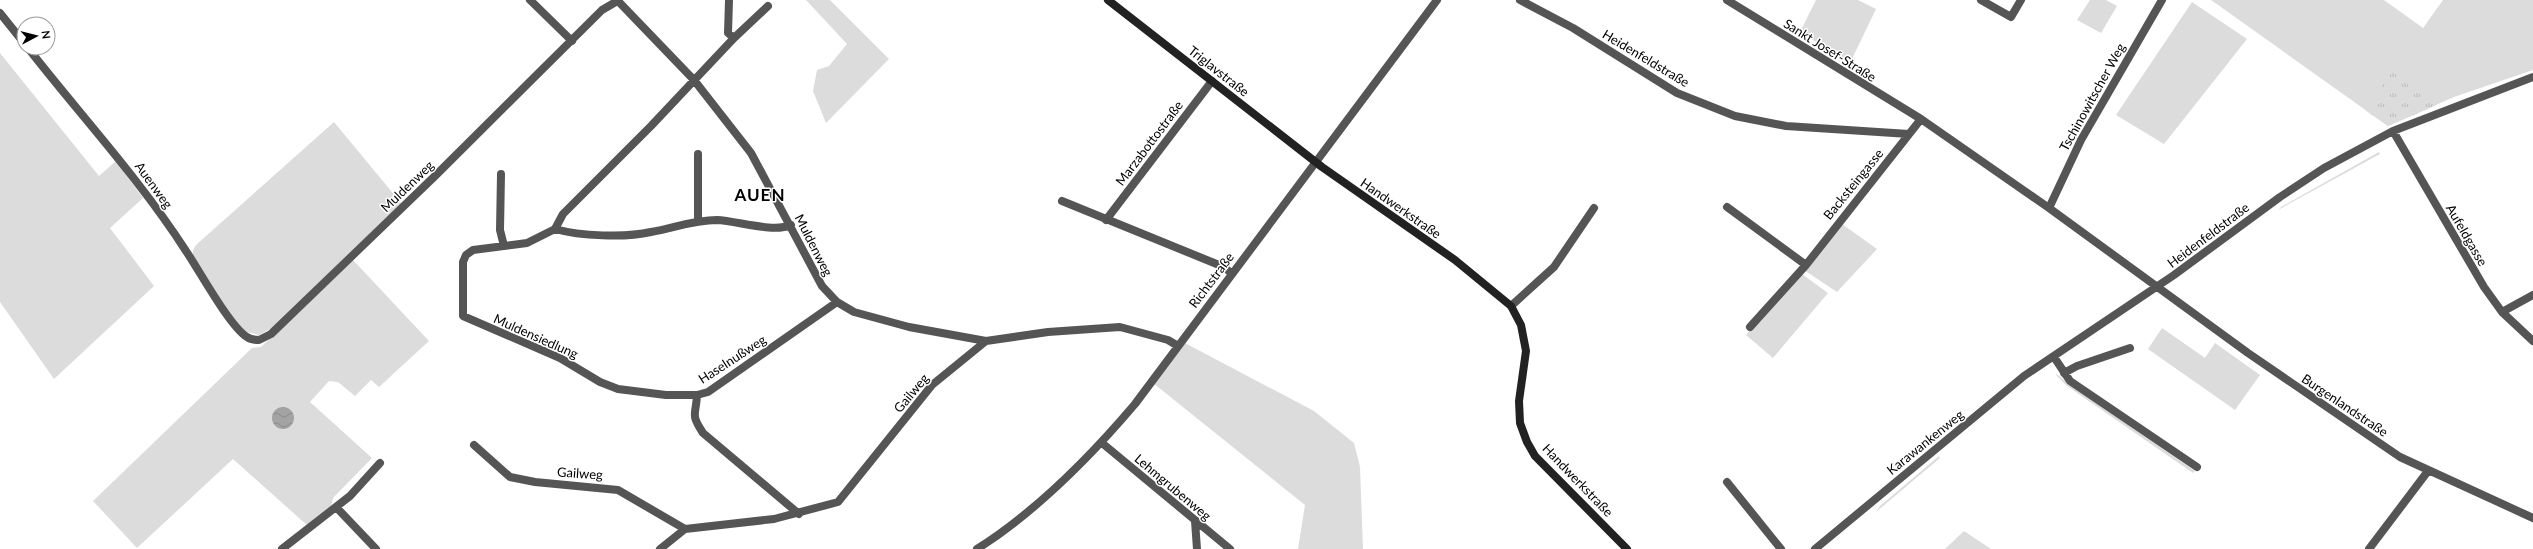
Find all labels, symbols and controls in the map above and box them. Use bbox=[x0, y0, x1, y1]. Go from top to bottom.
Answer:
street label: Sankt Josef-Straße bbox=[1781, 15, 1879, 85]
north arrow bbox=[16, 16, 56, 56]
street label: Heidenfeldstraße bbox=[1600, 26, 1692, 90]
text: N bbox=[39, 30, 53, 40]
street label: Tschinowitscher Weg bbox=[2056, 40, 2128, 154]
street label: Triglavstraße bbox=[1185, 42, 1253, 100]
street label: Marzabottostraße bbox=[1112, 97, 1186, 189]
street label: Backsteingasse bbox=[1820, 145, 1886, 223]
street label: Muldenweg bbox=[377, 157, 437, 215]
street label: Auenweg bbox=[132, 159, 176, 212]
street label: Handwerkstraße bbox=[1358, 174, 1445, 242]
district label: AUEN bbox=[734, 184, 786, 205]
street label: Heidenfeldstraße bbox=[2164, 199, 2252, 271]
street label: Aufeldgasse bbox=[2443, 201, 2491, 269]
street label: Muldenweg bbox=[792, 211, 837, 279]
street label: Richtstraße bbox=[1185, 249, 1237, 311]
street label: Muldensiedlung bbox=[491, 310, 581, 362]
street label: Haselnußweg bbox=[695, 331, 769, 387]
street label: Gailweg bbox=[890, 370, 932, 416]
street label: Burgenlandstraße bbox=[2299, 370, 2391, 440]
street label: Karawankenweg bbox=[1883, 406, 1967, 478]
street label: Handwerkstraße bbox=[1539, 440, 1617, 520]
street label: Lehmgrubenweg bbox=[1132, 450, 1215, 524]
street label: Gailweg bbox=[557, 463, 604, 483]

